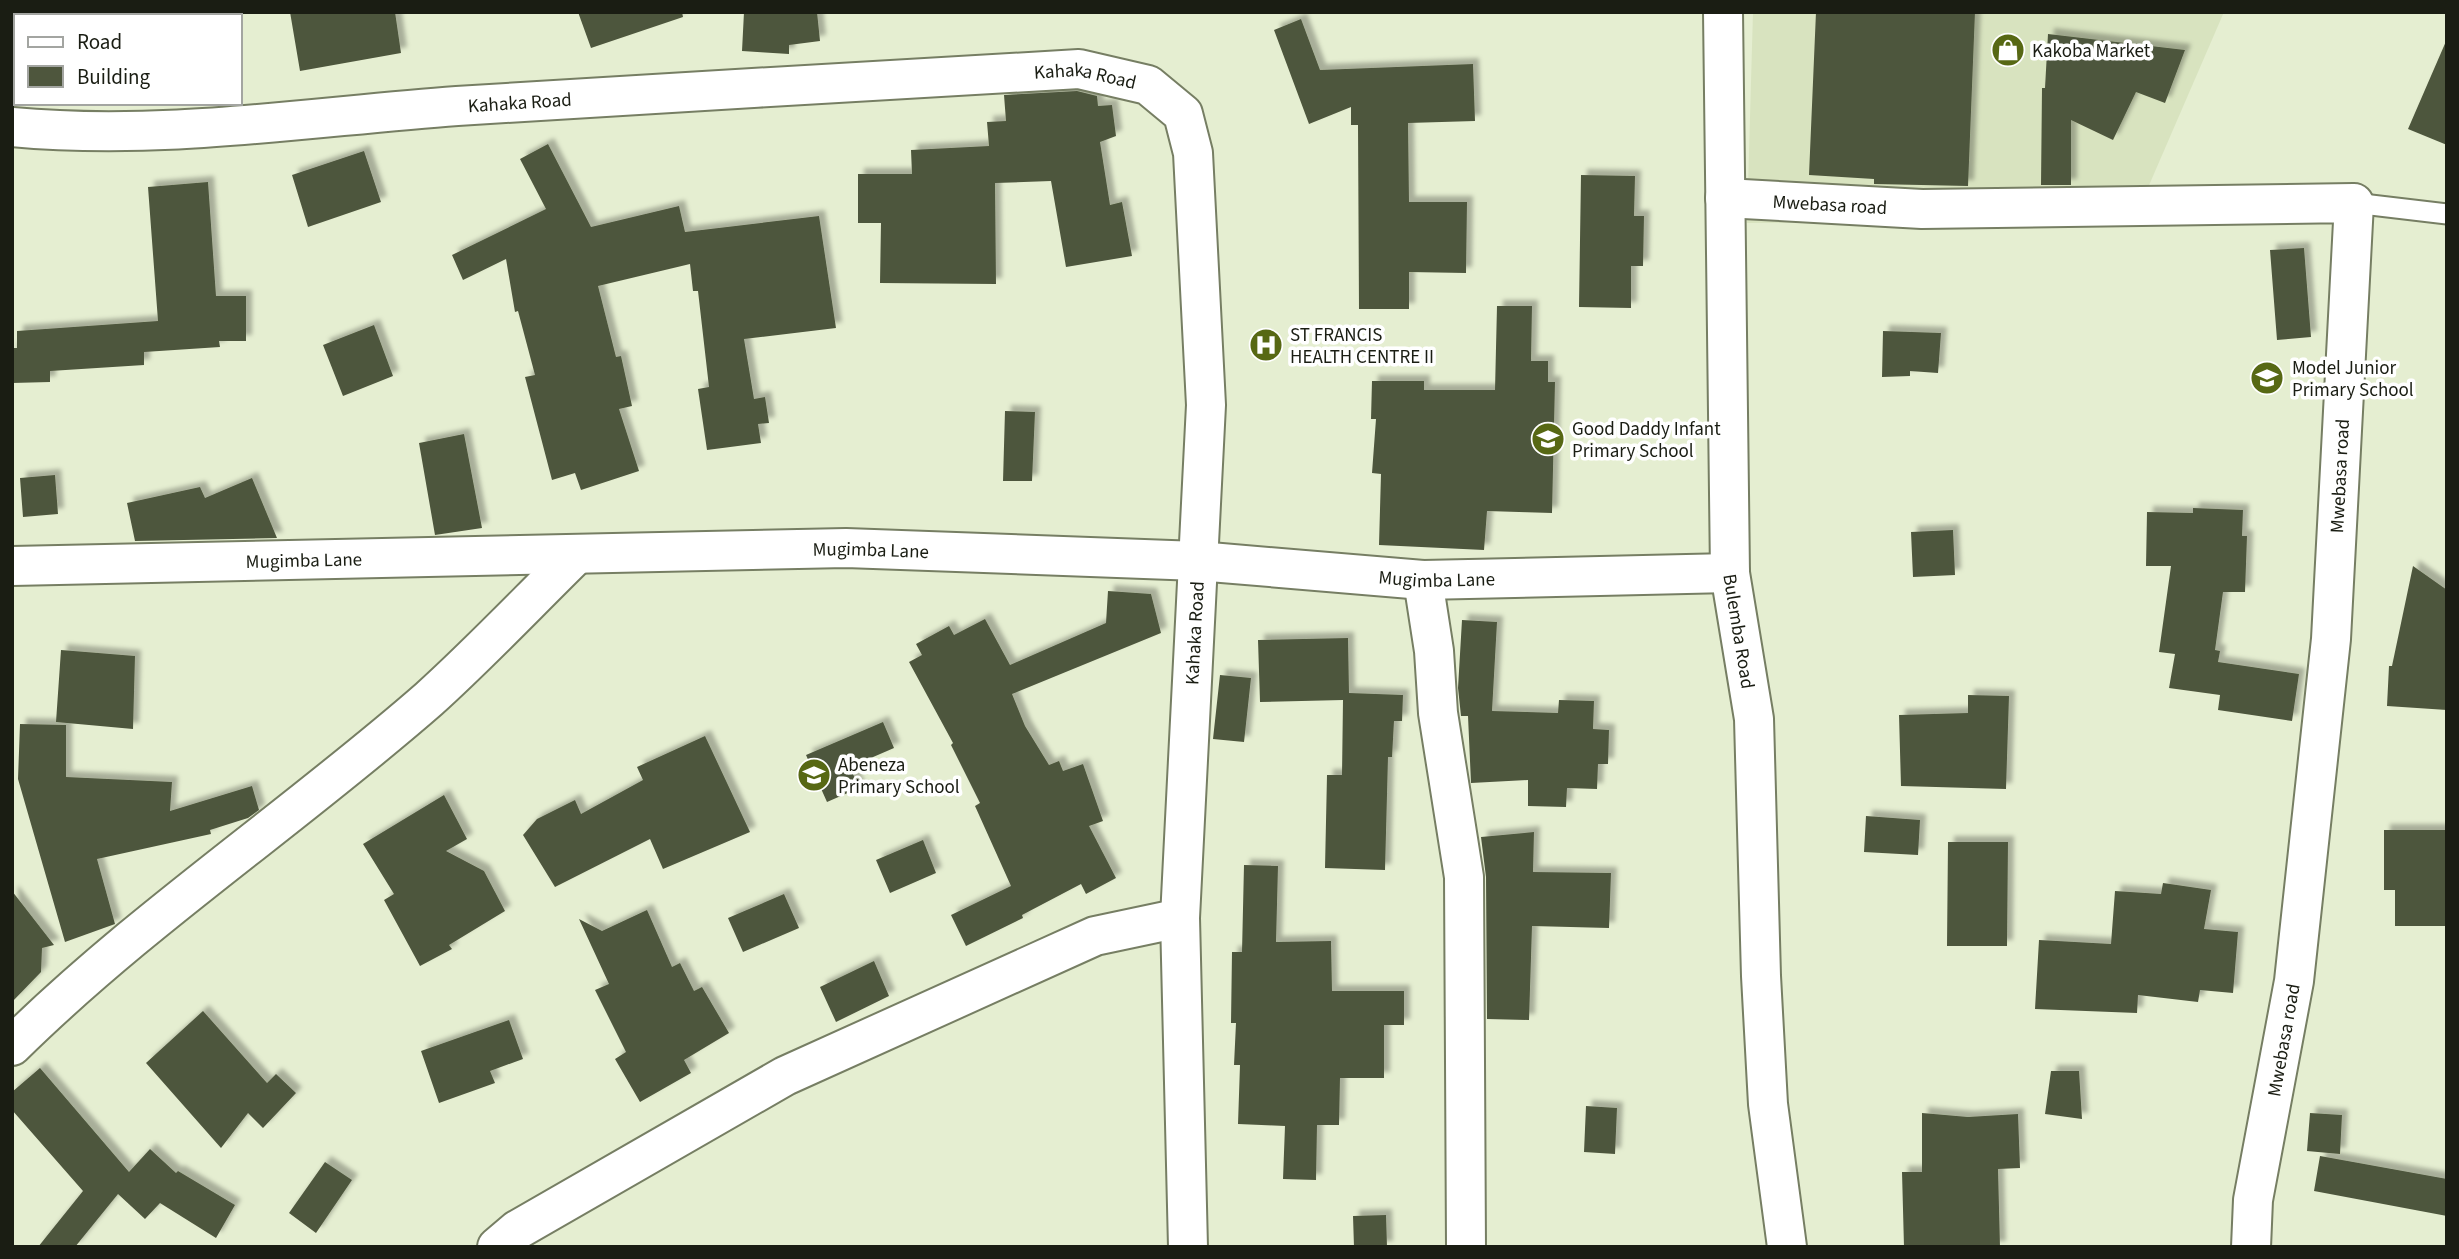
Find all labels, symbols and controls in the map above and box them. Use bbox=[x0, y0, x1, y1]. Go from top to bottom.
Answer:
legend bbox=[14, 14, 242, 105]
text: Road bbox=[77, 27, 122, 57]
shop icon: Kakoba Market bbox=[1989, 31, 2027, 69]
place label: Kakoba Market bbox=[2032, 38, 2151, 65]
street label: Kahaka Road bbox=[1033, 57, 1139, 97]
text: Building bbox=[77, 62, 151, 92]
street label: Kahaka Road bbox=[467, 87, 572, 120]
street label: Mwebasa road bbox=[1772, 189, 1888, 222]
place label: ST FRANCIS HEALTH CENTRE II bbox=[1290, 322, 1434, 371]
hospital icon: ST FRANCIS HEALTH CENTRE II bbox=[1247, 326, 1285, 364]
place label: Model Junior Primary School bbox=[2292, 355, 2414, 404]
school or university icon: Model Junior Primary School bbox=[2248, 359, 2286, 397]
place label: Good Daddy Infant Primary School bbox=[1572, 416, 1721, 465]
street label: Mwebasa road bbox=[2324, 418, 2357, 534]
school or university icon: Good Daddy Infant Primary School bbox=[1529, 420, 1567, 458]
street label: Mugimba Lane bbox=[812, 536, 929, 566]
street label: Mugimba Lane bbox=[245, 546, 362, 576]
street label: Mugimba Lane bbox=[1377, 564, 1495, 595]
street label: Bulemba Road bbox=[1715, 572, 1761, 691]
street label: Kahaka Road bbox=[1179, 581, 1212, 686]
place label: Abeneza Primary School bbox=[838, 752, 960, 801]
school or university icon: Abeneza Primary School bbox=[795, 756, 833, 794]
street label: Mwebasa road bbox=[2261, 982, 2308, 1099]

